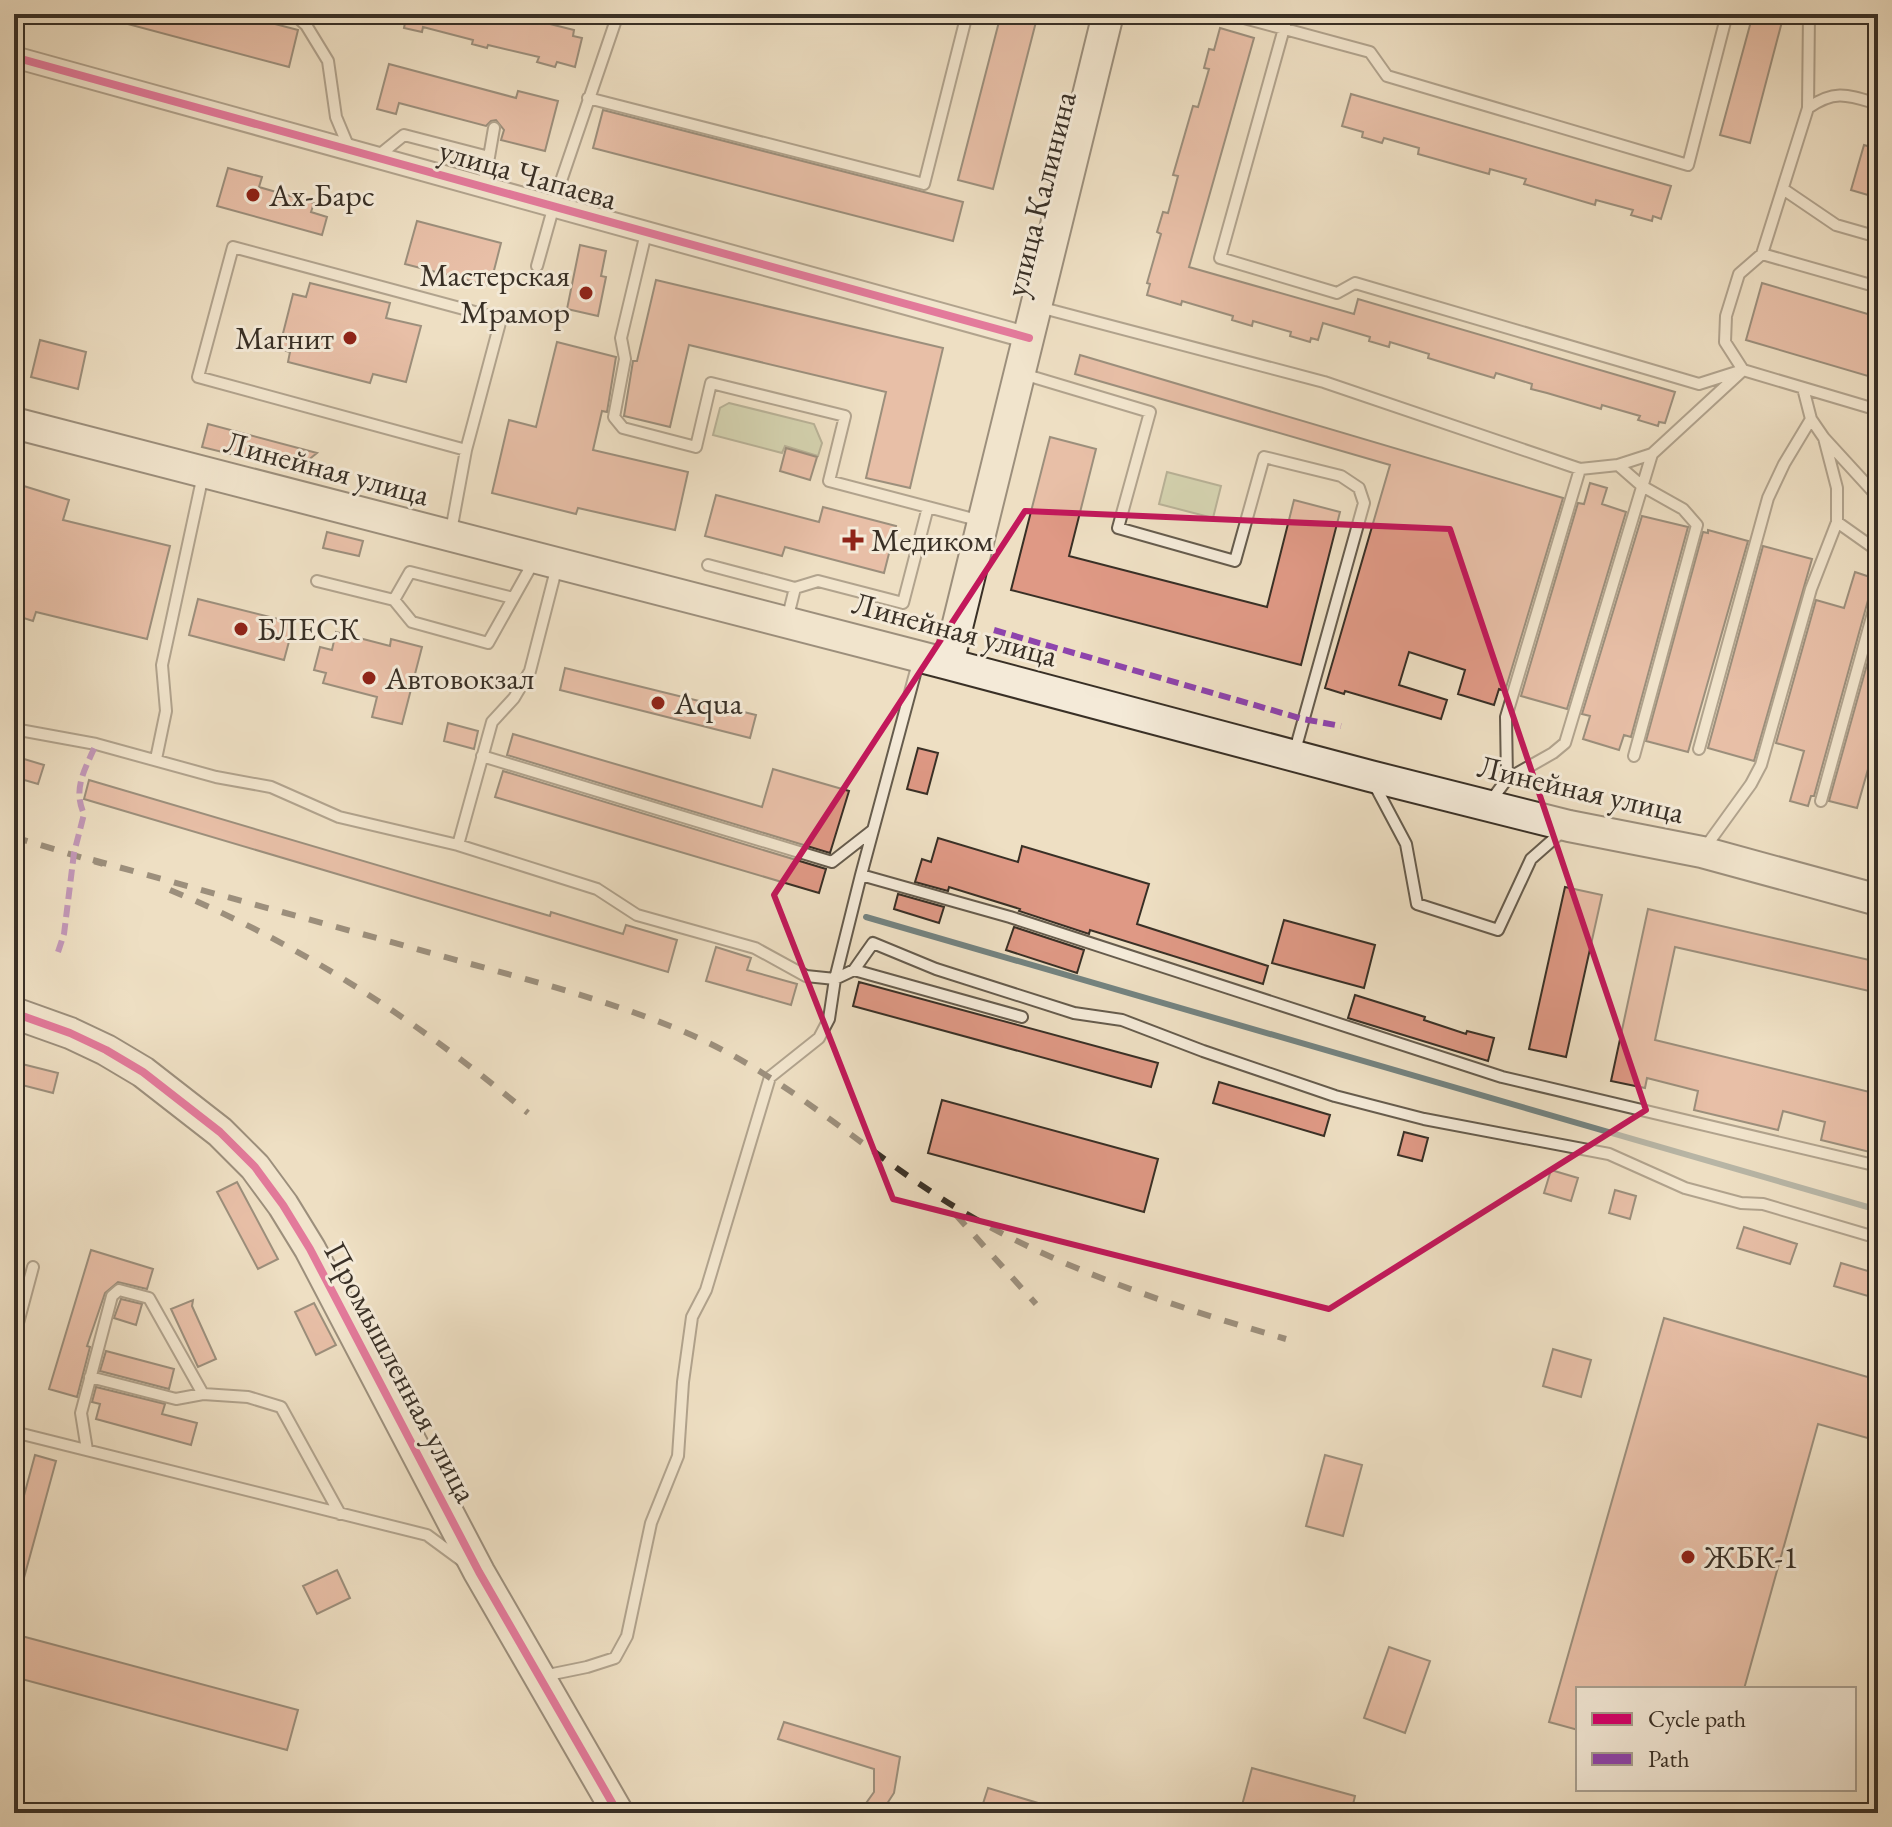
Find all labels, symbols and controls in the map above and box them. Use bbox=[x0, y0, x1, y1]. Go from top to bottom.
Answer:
street label: улица Калинина bbox=[994, 87, 1086, 301]
street label: улица Чапаева bbox=[434, 129, 622, 220]
place label: Ах-Барс bbox=[268, 174, 375, 216]
marker: Ах-Барс bbox=[244, 186, 262, 204]
place label: Мастерская Мрамор bbox=[419, 254, 570, 333]
marker: Мастерская Мрамор bbox=[577, 284, 595, 302]
place label: Магнит bbox=[235, 317, 334, 359]
marker: Магнит bbox=[341, 329, 359, 347]
street label: Линейная улица bbox=[220, 420, 434, 516]
place label: Медиком bbox=[871, 519, 993, 561]
marker: Медиком bbox=[842, 529, 864, 551]
street label: Линейная улица bbox=[848, 581, 1062, 677]
place label: БЛЕСК bbox=[257, 608, 361, 650]
marker: БЛЕСК bbox=[232, 620, 250, 638]
place label: Автовокзал bbox=[384, 657, 534, 699]
marker: Автовокзал bbox=[360, 669, 378, 687]
place label: Aqua bbox=[673, 682, 743, 724]
marker: Aqua bbox=[649, 694, 667, 712]
street label: Линейная улица bbox=[1474, 745, 1689, 833]
street label: Промышленная улица bbox=[314, 1234, 488, 1510]
place label: ЖБК-1 bbox=[1703, 1536, 1798, 1578]
marker: ЖБК-1 bbox=[1679, 1548, 1697, 1566]
legend bbox=[1576, 1687, 1856, 1791]
text: Cycle path bbox=[1648, 1703, 1746, 1734]
text: Path bbox=[1648, 1743, 1690, 1774]

